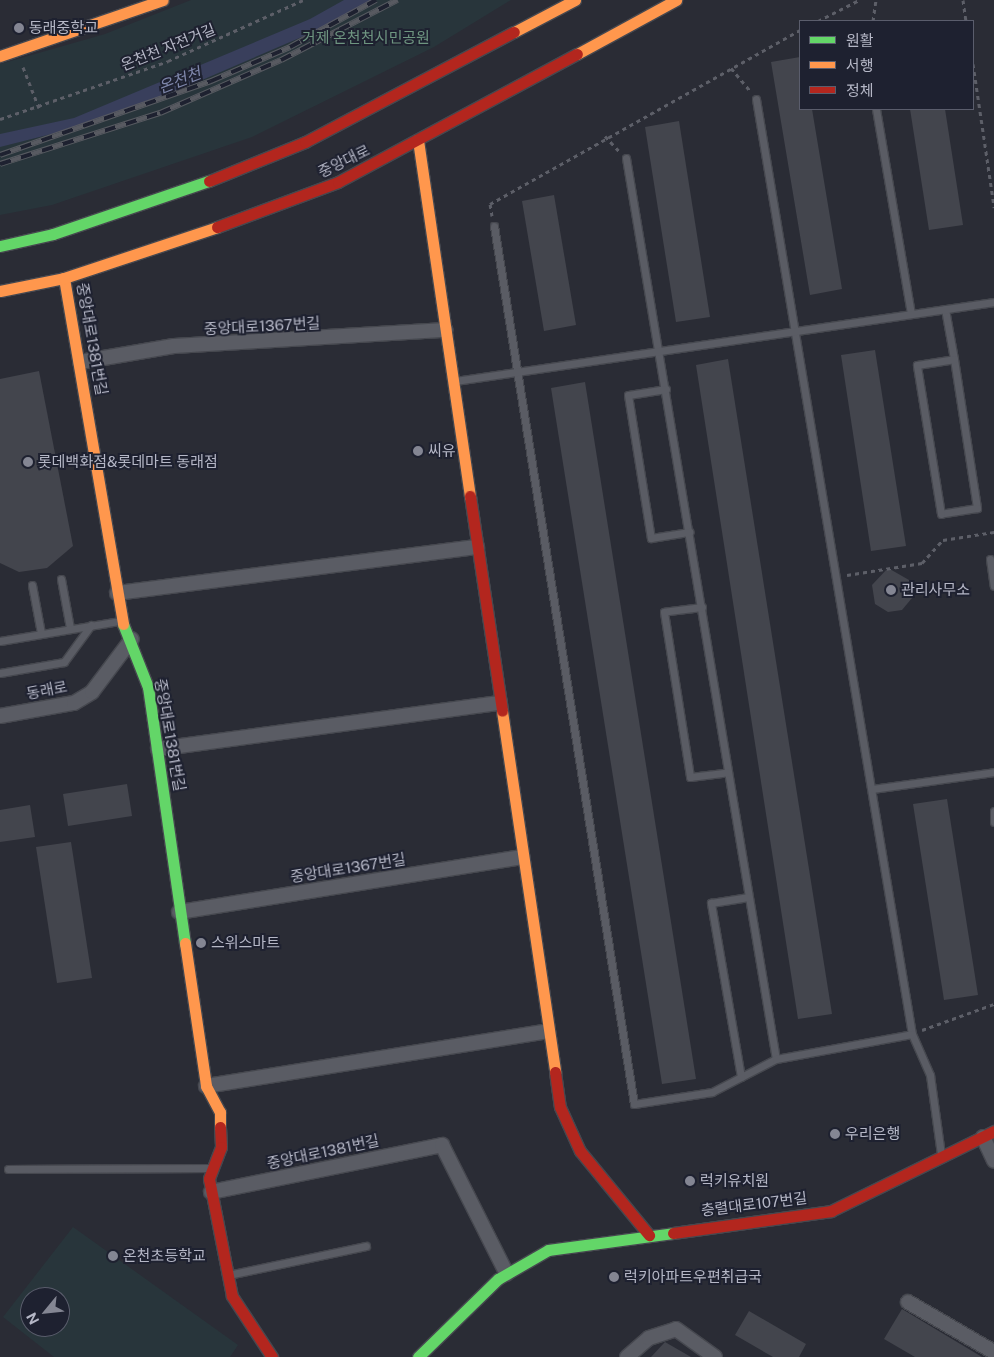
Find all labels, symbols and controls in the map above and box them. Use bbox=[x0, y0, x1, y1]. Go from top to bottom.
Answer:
place label: 동래중학교 bbox=[29, 19, 98, 37]
street label: 온천천 자전거길 bbox=[118, 20, 218, 74]
legend bbox=[799, 20, 974, 110]
marker: 동래중학교 bbox=[13, 22, 25, 34]
park label: 거제 온천천시민공원 bbox=[302, 29, 430, 47]
text: 원활 bbox=[846, 32, 874, 49]
text: 서행 bbox=[846, 57, 874, 74]
water label: 온천천 bbox=[156, 64, 204, 98]
text: 정체 bbox=[846, 82, 874, 99]
street label: 중앙대로 bbox=[315, 141, 373, 181]
street label: 중앙대로1381번길 bbox=[73, 281, 111, 397]
street label: 중앙대로1367번길 bbox=[203, 314, 321, 338]
place label: 씨유 bbox=[428, 442, 456, 460]
marker: 씨유 bbox=[412, 445, 424, 457]
place label: 롯데백화점&롯데마트 동래점 bbox=[38, 453, 218, 471]
marker: 롯데백화점&롯데마트 동래점 bbox=[22, 456, 34, 468]
place label: 관리사무소 bbox=[901, 581, 970, 599]
marker: 관리사무소 bbox=[885, 584, 897, 596]
street label: 동래로 bbox=[25, 677, 69, 703]
street label: 중앙대로1381번길 bbox=[151, 677, 189, 793]
street label: 중앙대로1367번길 bbox=[289, 850, 407, 886]
place label: 스위스마트 bbox=[211, 934, 280, 952]
marker: 스위스마트 bbox=[195, 937, 207, 949]
place label: 우리은행 bbox=[845, 1125, 900, 1143]
marker: 우리은행 bbox=[829, 1128, 841, 1140]
street label: 중앙대로1381번길 bbox=[265, 1131, 381, 1173]
place label: 럭키유치원 bbox=[700, 1172, 769, 1190]
marker: 럭키유치원 bbox=[684, 1175, 696, 1187]
street label: 충렬대로107번길 bbox=[700, 1189, 808, 1219]
place label: 온천초등학교 bbox=[123, 1247, 206, 1265]
marker: 온천초등학교 bbox=[107, 1250, 119, 1262]
place label: 럭키아파트우편취급국 bbox=[624, 1268, 762, 1286]
marker: 럭키아파트우편취급국 bbox=[608, 1271, 620, 1283]
north arrow bbox=[20, 1287, 70, 1337]
text: N bbox=[23, 1310, 42, 1327]

